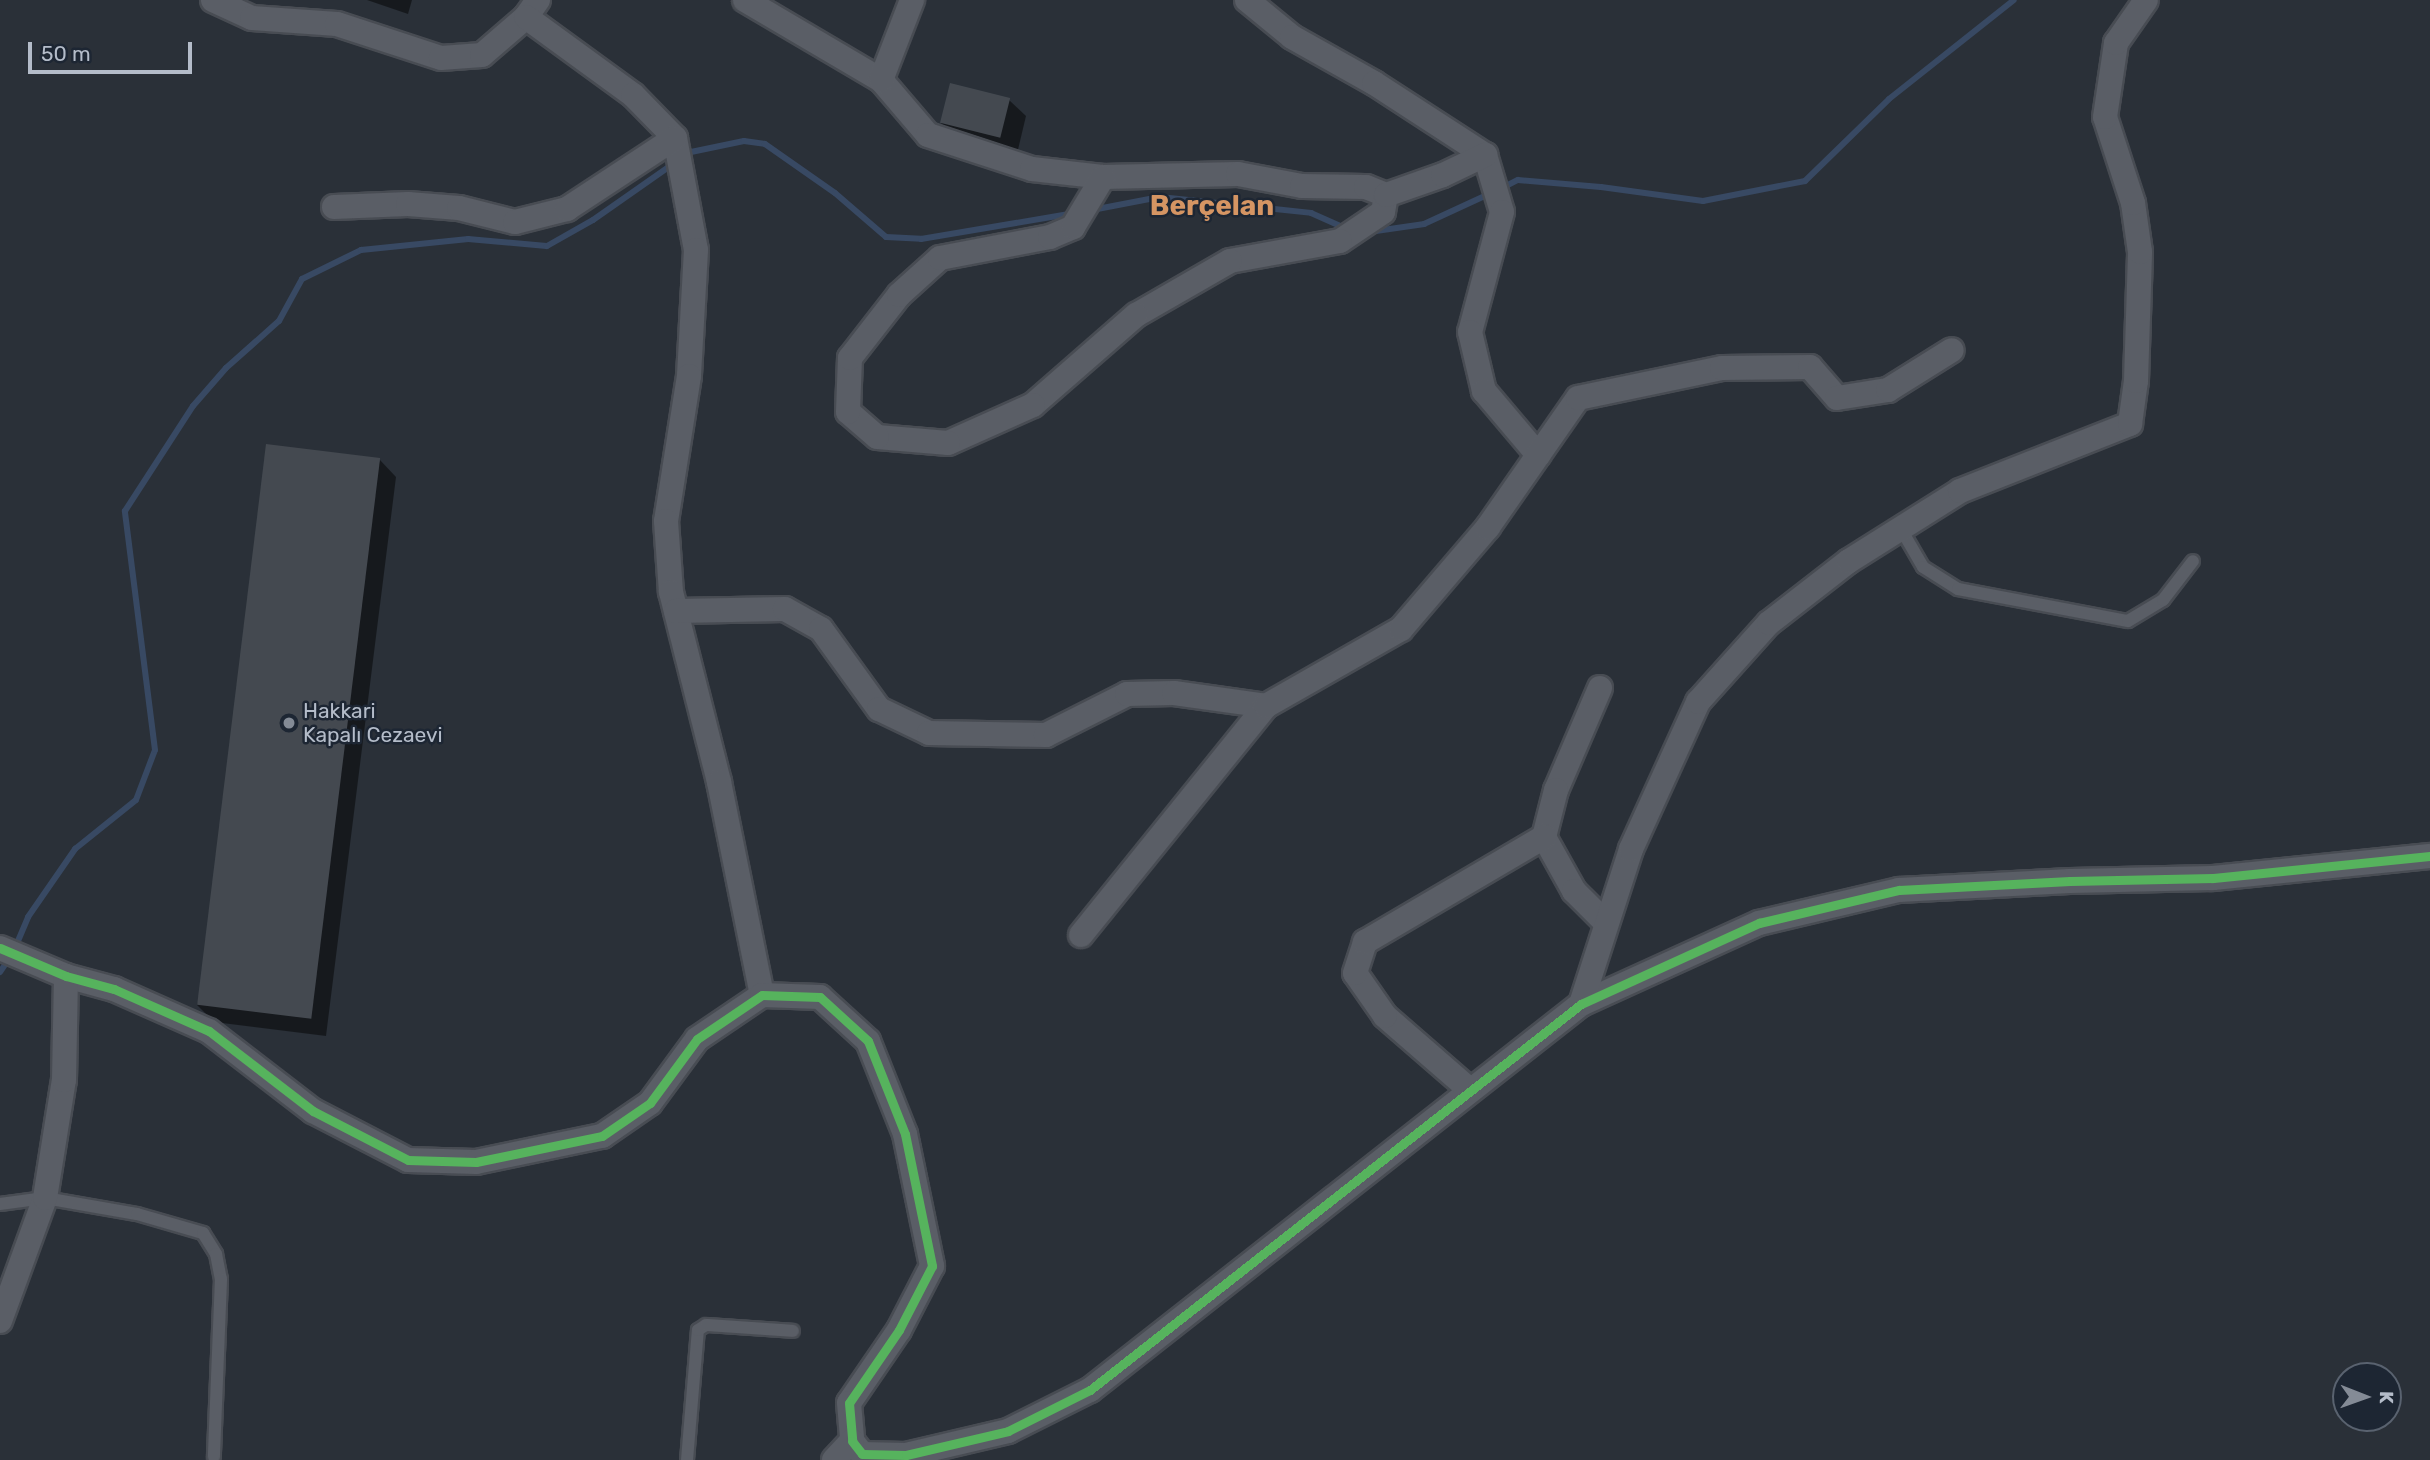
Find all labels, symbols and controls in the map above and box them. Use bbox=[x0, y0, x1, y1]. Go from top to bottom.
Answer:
scale bar bbox=[32, 28, 196, 72]
text: 50 m bbox=[41, 41, 91, 66]
district label: Berçelan bbox=[1150, 189, 1274, 223]
place label: Hakkari Kapalı Cezaevi bbox=[303, 698, 443, 748]
marker: Hakkari Kapalı Cezaevi bbox=[281, 715, 297, 731]
north arrow bbox=[2332, 1362, 2402, 1432]
text: K bbox=[2375, 1391, 2398, 1404]

